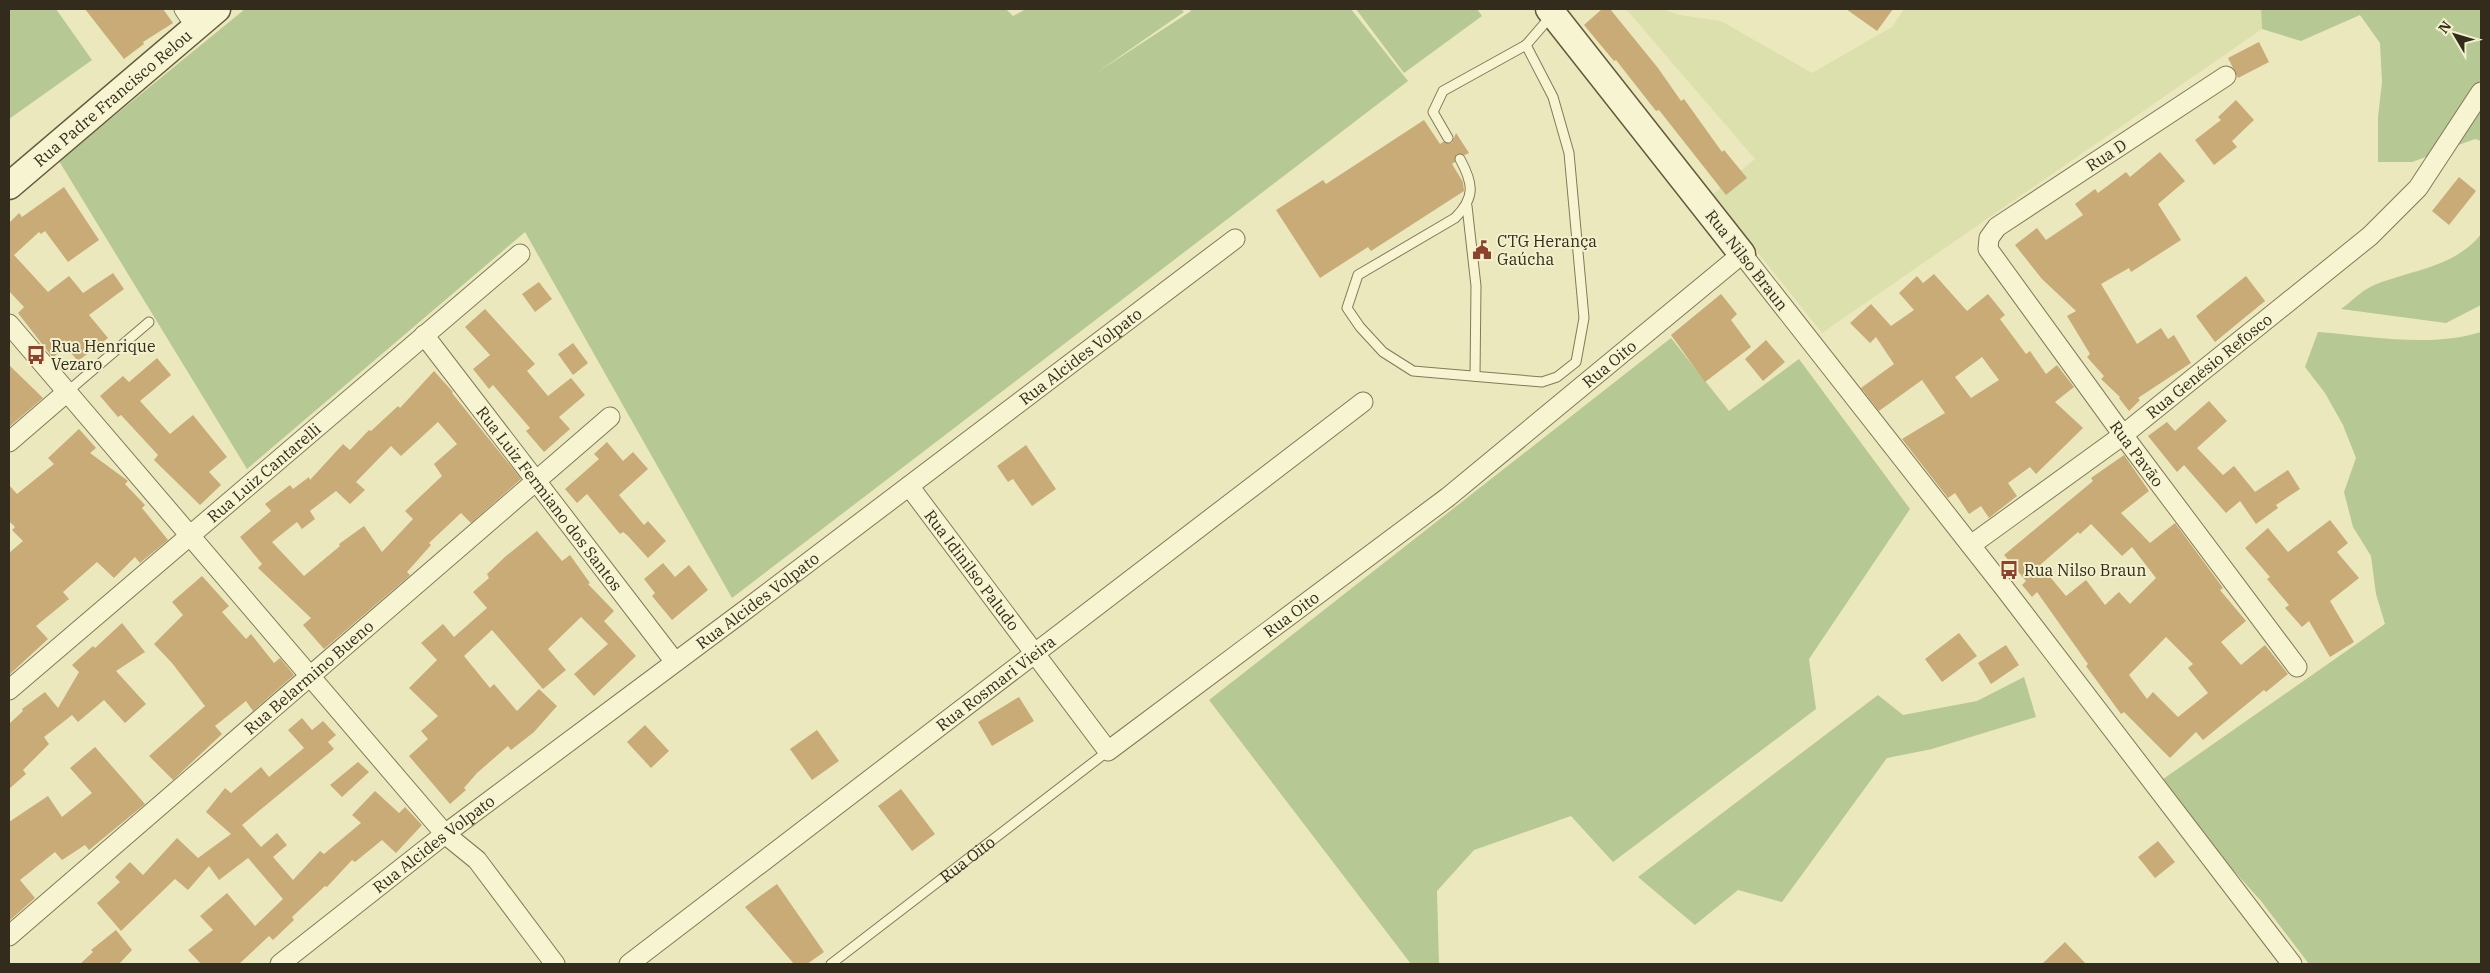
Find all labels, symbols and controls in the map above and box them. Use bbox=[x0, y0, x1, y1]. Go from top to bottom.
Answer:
north arrow bbox=[2430, 10, 2480, 60]
text: N bbox=[2434, 17, 2455, 37]
street label: Rua Padre Francisco Relou bbox=[29, 25, 196, 171]
street label: Rua D bbox=[2082, 135, 2130, 175]
street label: Rua Nilso Braun bbox=[1701, 206, 1793, 314]
place label: CTG Herança Gaúcha bbox=[1497, 231, 1597, 269]
public building icon: CTG Herança Gaúcha bbox=[1471, 239, 1493, 261]
street label: Rua Alcides Volpato bbox=[1015, 303, 1146, 409]
street label: Rua Genésio Refosco bbox=[2142, 309, 2276, 423]
place label: Rua Henrique Vezaro bbox=[51, 336, 156, 374]
street label: Rua Oito bbox=[1578, 336, 1640, 392]
bus stop icon: Rua Henrique Vezaro bbox=[25, 344, 47, 366]
street label: Rua Luiz Fermiano dos Santos bbox=[472, 402, 627, 595]
street label: Rua Pavão bbox=[2106, 417, 2168, 491]
street label: Rua Luiz Cantarelli bbox=[203, 418, 325, 527]
street label: Rua Idinilso Paludo bbox=[920, 506, 1024, 634]
street label: Rua Alcides Volpato bbox=[692, 548, 823, 653]
bus stop icon: Rua Nilso Braun bbox=[1998, 559, 2020, 581]
place label: Rua Nilso Braun bbox=[2024, 560, 2146, 580]
street label: Rua Oito bbox=[1259, 587, 1323, 641]
street label: Rua Belarmino Bueno bbox=[240, 616, 378, 739]
street label: Rua Rosmari Vieira bbox=[932, 631, 1060, 735]
street label: Rua Alcides Volpato bbox=[369, 791, 499, 897]
street label: Rua Oito bbox=[936, 832, 999, 887]

